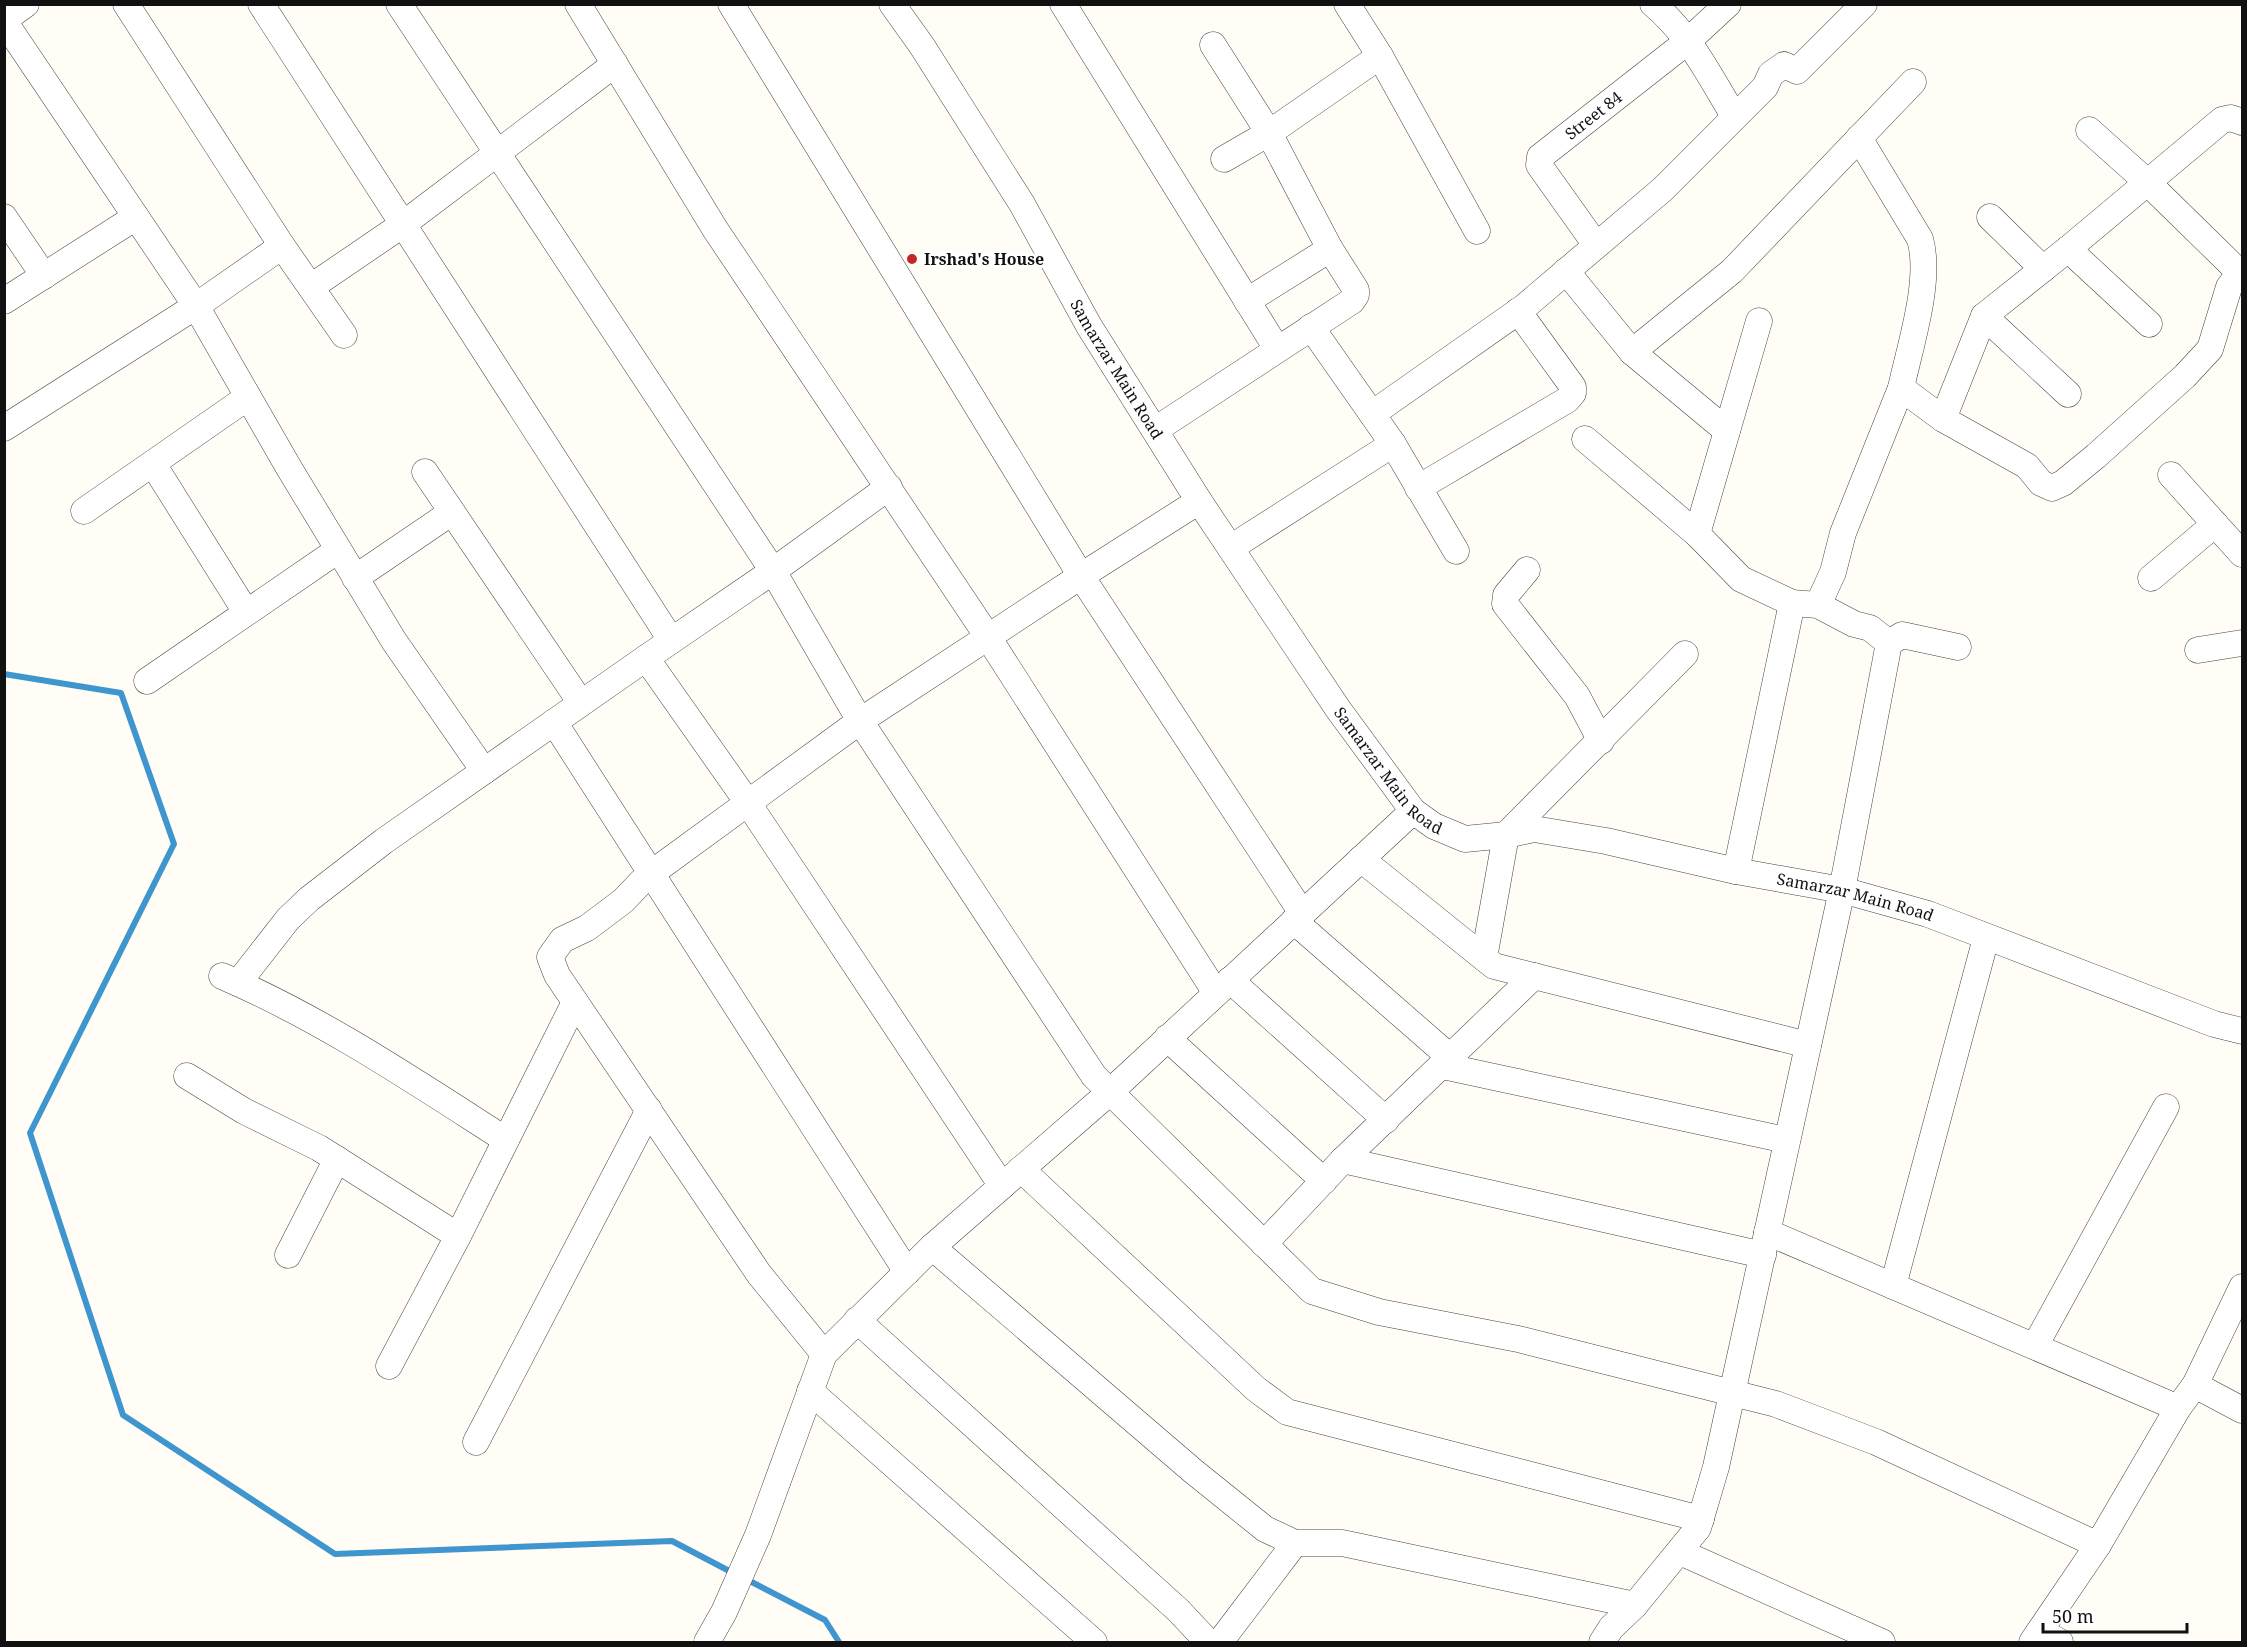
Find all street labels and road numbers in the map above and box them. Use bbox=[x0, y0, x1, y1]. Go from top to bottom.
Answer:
street label: Street 84 bbox=[1560, 86, 1626, 144]
street label: Samarzar Main Road bbox=[1065, 295, 1168, 443]
street label: Samarzar Main Road bbox=[1329, 703, 1446, 839]
street label: Samarzar Main Road bbox=[1775, 868, 1937, 926]

